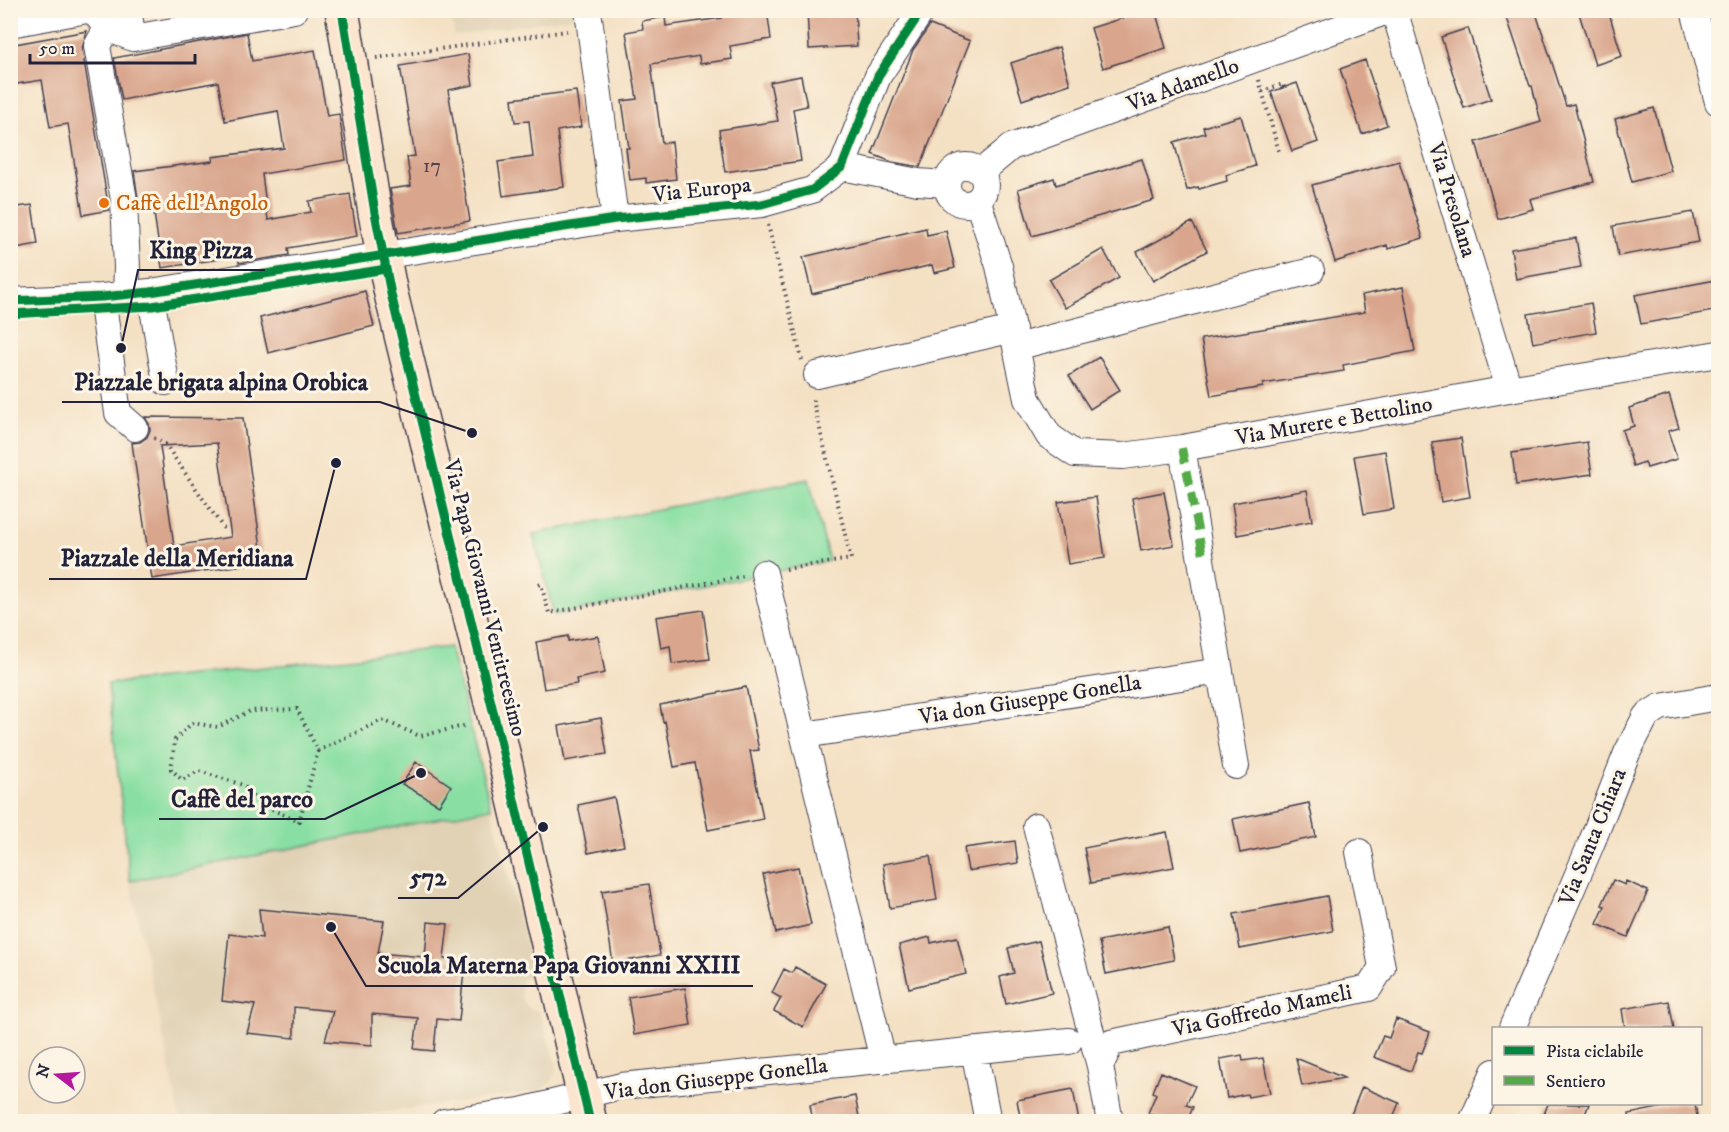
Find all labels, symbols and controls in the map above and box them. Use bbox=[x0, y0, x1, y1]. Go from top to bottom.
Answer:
scale bar bbox=[30, 27, 195, 65]
text: 50 m bbox=[39, 38, 75, 60]
street label: Via Adamello bbox=[1122, 52, 1243, 118]
street label: Via Presolana bbox=[1421, 139, 1482, 261]
house number: 17 bbox=[423, 154, 441, 179]
street label: Via Europa bbox=[650, 171, 753, 209]
place label: Caffè dell'Angolo bbox=[116, 190, 268, 217]
marker: Caffè dell'Angolo bbox=[97, 196, 111, 210]
callout: King Pizza bbox=[138, 228, 265, 270]
text: King Pizza bbox=[149, 236, 254, 266]
callout: Piazzale brigata alpina Orobica bbox=[62, 360, 380, 402]
text: Piazzale brigata alpina Orobica bbox=[74, 368, 369, 398]
street label: Via Murere e Bettolino bbox=[1233, 390, 1434, 452]
street label: Via Papa Giovanni Ventitreesimo bbox=[437, 456, 532, 739]
callout: Piazzale della Meridiana bbox=[49, 537, 306, 579]
text: Piazzale della Meridiana bbox=[61, 544, 294, 574]
street label: Via don Giuseppe Gonella bbox=[916, 669, 1144, 731]
street label: Via Santa Chiara bbox=[1553, 764, 1633, 910]
callout: Caffè del parco bbox=[159, 777, 325, 819]
text: Caffè del parco bbox=[171, 785, 313, 815]
callout: 572 bbox=[398, 856, 458, 898]
text: 572 bbox=[409, 863, 447, 893]
callout: Scuola Materna Papa Giovanni XXIII bbox=[366, 944, 753, 986]
text: Scuola Materna Papa Giovanni XXIII bbox=[377, 951, 741, 981]
street label: Via Goffredo Mameli bbox=[1169, 979, 1354, 1043]
legend bbox=[1492, 1027, 1702, 1105]
text: Pista ciclabile bbox=[1546, 1041, 1643, 1063]
north arrow bbox=[27, 1045, 87, 1105]
street label: Via don Giuseppe Gonella bbox=[602, 1052, 830, 1106]
text: N bbox=[32, 1062, 55, 1080]
text: Sentiero bbox=[1546, 1071, 1606, 1093]

